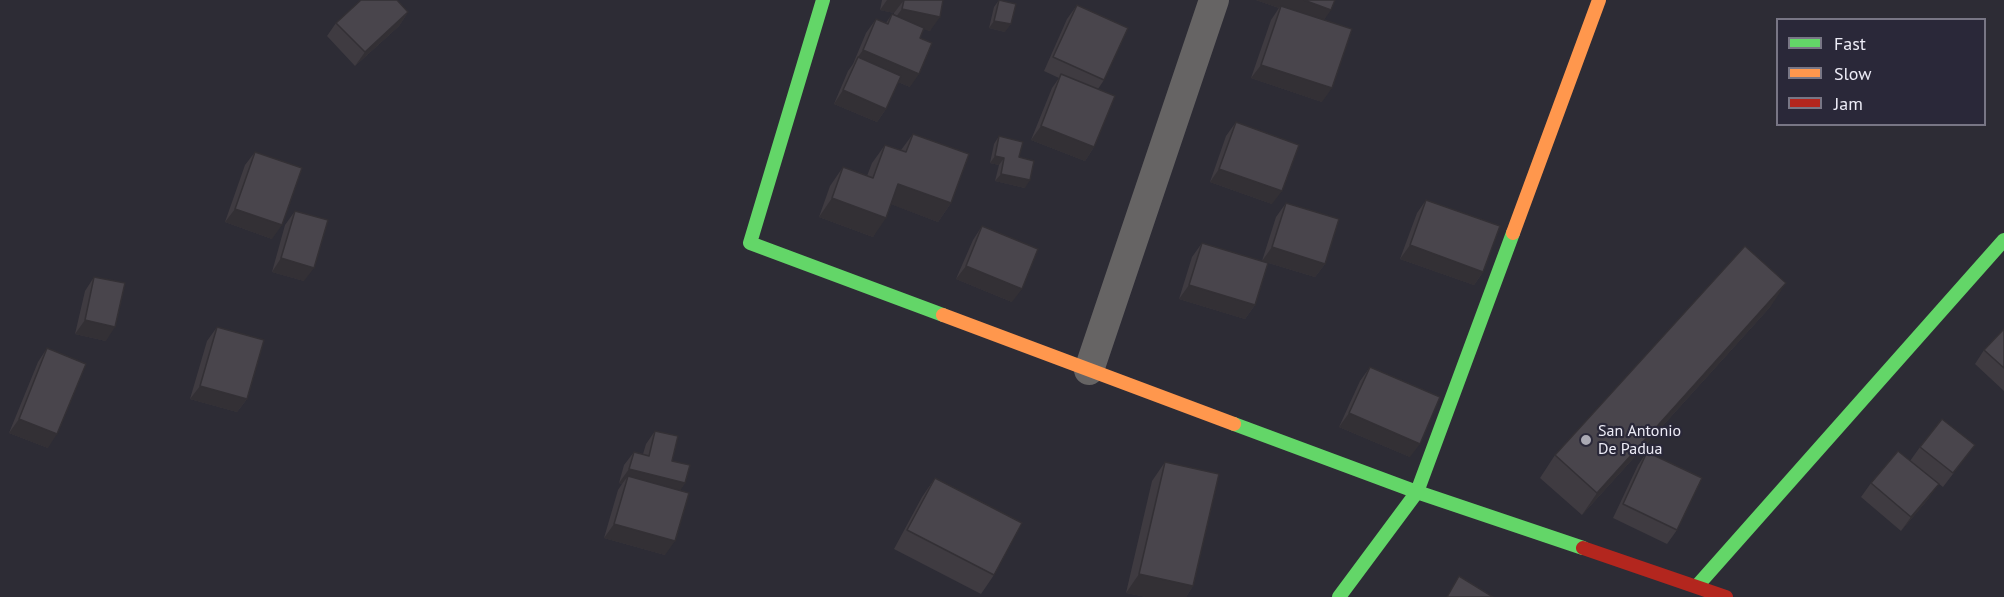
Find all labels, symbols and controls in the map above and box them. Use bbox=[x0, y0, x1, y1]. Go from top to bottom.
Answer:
legend bbox=[1776, 18, 1986, 126]
text: Fast bbox=[1834, 32, 1866, 55]
text: Slow bbox=[1834, 62, 1872, 85]
text: Jam bbox=[1834, 92, 1863, 115]
place label: San Antonio De Padua bbox=[1598, 421, 1681, 459]
marker: San Antonio De Padua bbox=[1579, 433, 1593, 447]

